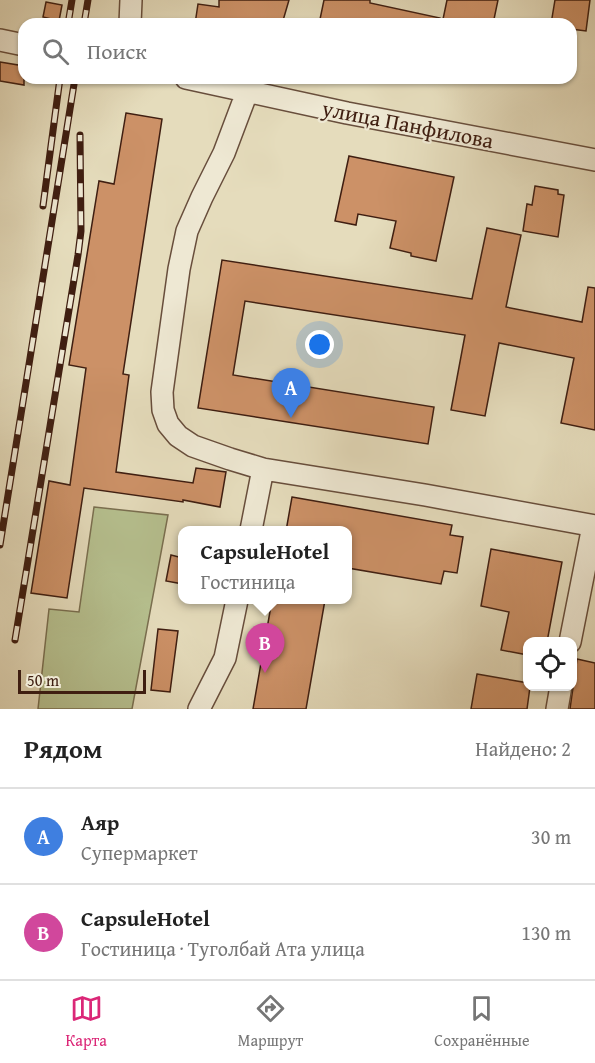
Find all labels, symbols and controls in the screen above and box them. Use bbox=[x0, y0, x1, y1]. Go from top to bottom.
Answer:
search box bbox=[18, 18, 577, 84]
icon: search bbox=[39, 35, 72, 68]
text: Поиск bbox=[87, 35, 147, 67]
street label: улица Панфилова bbox=[319, 92, 497, 156]
your location bbox=[305, 330, 334, 359]
pin: A bbox=[272, 368, 310, 418]
popup bbox=[178, 526, 352, 604]
text: CapsuleHotel bbox=[201, 535, 329, 567]
text: Гостиница bbox=[201, 567, 295, 596]
pin: B bbox=[246, 624, 284, 673]
map controls bbox=[523, 637, 577, 691]
button: locate bbox=[523, 637, 577, 691]
scale bar bbox=[18, 667, 146, 694]
text: 50 m bbox=[27, 668, 59, 692]
text: Рядом bbox=[24, 729, 102, 768]
text: Найдено: 2 bbox=[475, 734, 571, 763]
text: Аяр bbox=[81, 806, 119, 838]
text: A bbox=[37, 822, 50, 851]
text: 30 m bbox=[531, 822, 571, 851]
text: Супермаркет bbox=[81, 838, 198, 867]
text: CapsuleHotel bbox=[81, 902, 210, 934]
text: B bbox=[37, 918, 50, 947]
text: 130 m bbox=[521, 918, 571, 947]
text: Гостиница · Туголбай Ата улица bbox=[81, 934, 365, 963]
tab: Карта bbox=[65, 992, 107, 1052]
tab: Маршрут bbox=[238, 992, 303, 1052]
tab: Сохранённые bbox=[434, 992, 530, 1052]

